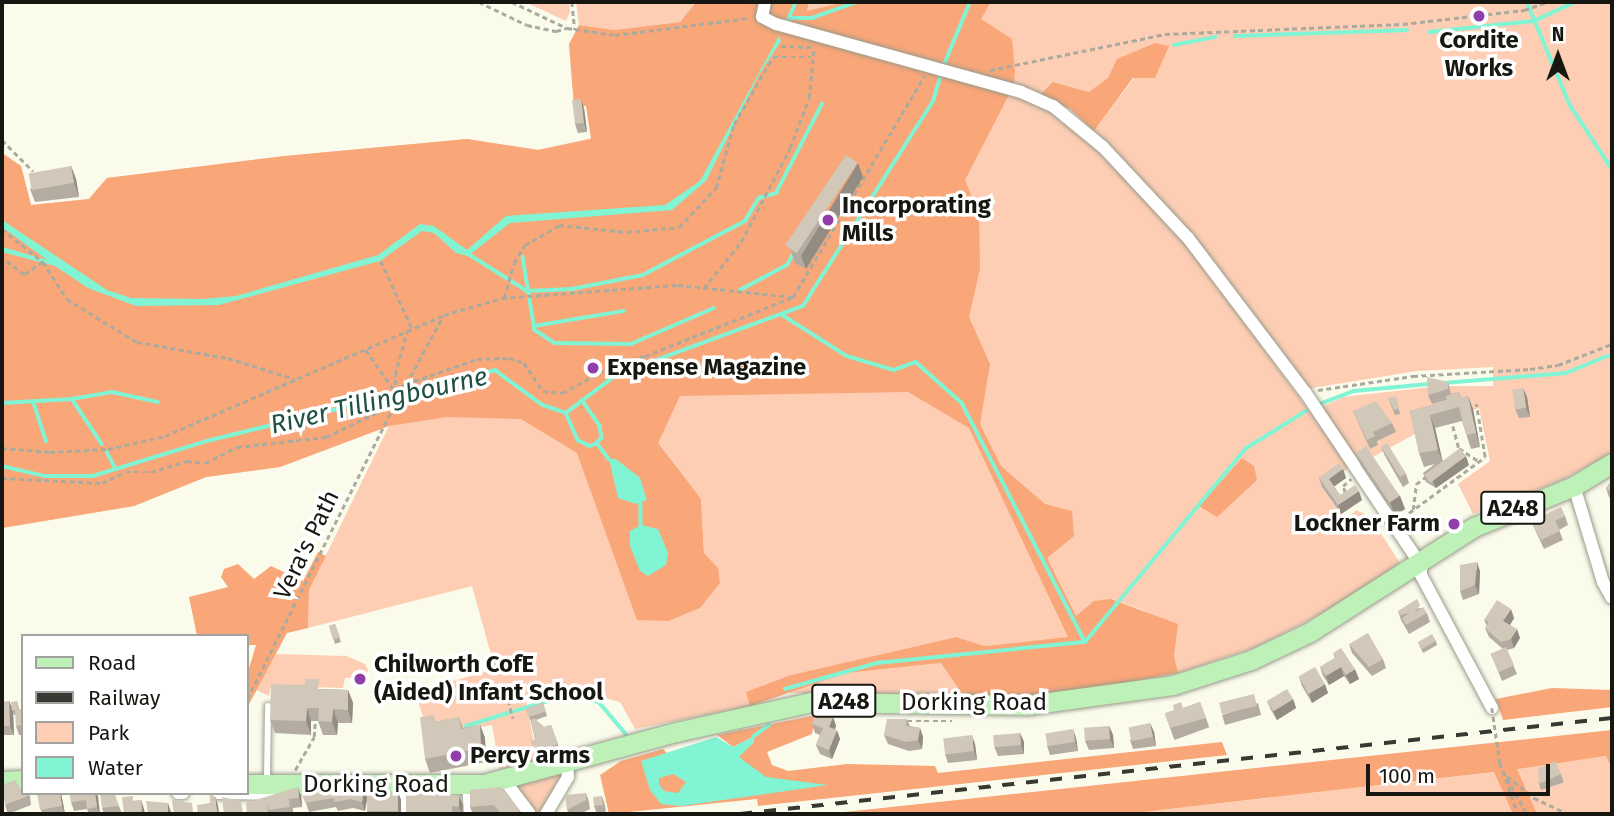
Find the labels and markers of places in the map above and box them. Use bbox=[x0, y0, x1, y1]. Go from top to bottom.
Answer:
marker: Cordite Works bbox=[1471, 8, 1487, 24]
place label: Cordite Works bbox=[1439, 27, 1519, 83]
place label: Incorporating Mills bbox=[842, 192, 991, 248]
marker: Incorporating Mills bbox=[820, 212, 836, 228]
place label: Expense Magazine bbox=[607, 354, 806, 382]
marker: Expense Magazine bbox=[585, 360, 601, 376]
place label: Lockner Farm bbox=[1294, 510, 1440, 538]
marker: Lockner Farm bbox=[1446, 516, 1462, 532]
place label: Chilworth CofE (Aided) Infant School bbox=[374, 651, 603, 707]
marker: Chilworth CofE (Aided) Infant School bbox=[352, 671, 368, 687]
place label: Percy arms bbox=[470, 742, 590, 770]
marker: Percy arms bbox=[448, 748, 464, 764]

